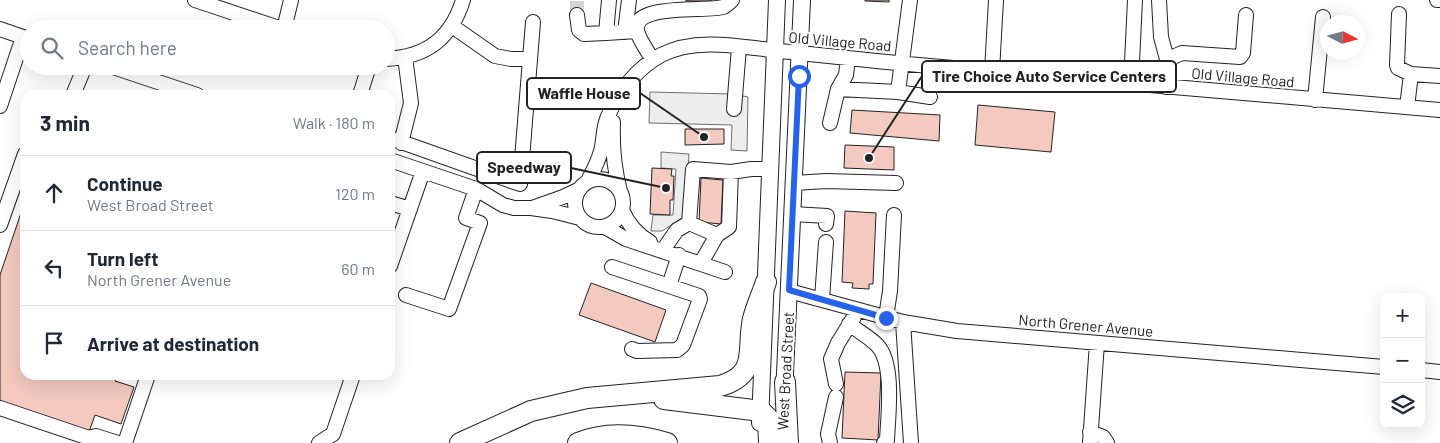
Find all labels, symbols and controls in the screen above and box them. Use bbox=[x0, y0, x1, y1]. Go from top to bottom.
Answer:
north arrow bbox=[1320, 15, 1365, 60]
search box bbox=[20, 20, 395, 75]
street label: Old Village Road bbox=[788, 28, 892, 54]
icon: search bbox=[38, 34, 66, 62]
text: Search here bbox=[78, 36, 177, 59]
callout: Tire Choice Auto Service Centers bbox=[922, 61, 1176, 92]
street label: Old Village Road bbox=[1191, 64, 1295, 90]
route start bbox=[788, 65, 811, 88]
text: Tire Choice Auto Service Centers bbox=[932, 66, 1166, 85]
callout: Waffle House bbox=[527, 78, 640, 109]
text: Waffle House bbox=[537, 83, 631, 102]
text: 3 min bbox=[40, 110, 90, 135]
text: Walk · 180 m bbox=[293, 113, 375, 132]
callout: Speedway bbox=[477, 152, 571, 183]
text: Speedway bbox=[487, 157, 561, 176]
text: Continue bbox=[87, 172, 163, 195]
icon: ahead bbox=[40, 179, 68, 207]
text: 120 m bbox=[335, 184, 375, 203]
text: West Broad Street bbox=[87, 195, 214, 214]
text: Turn left bbox=[87, 247, 158, 270]
icon: left bbox=[40, 254, 68, 282]
text: 60 m bbox=[341, 259, 375, 278]
text: North Grener Avenue bbox=[87, 270, 231, 289]
map controls bbox=[1380, 293, 1425, 428]
button: + bbox=[1380, 293, 1425, 338]
route end bbox=[875, 307, 898, 330]
street label: North Grener Avenue bbox=[1018, 310, 1154, 340]
street label: West Broad Street bbox=[773, 311, 797, 431]
icon: arrive bbox=[40, 329, 68, 357]
text: Arrive at destination bbox=[87, 332, 259, 355]
button: − bbox=[1380, 338, 1425, 383]
button: layers bbox=[1380, 383, 1425, 428]

